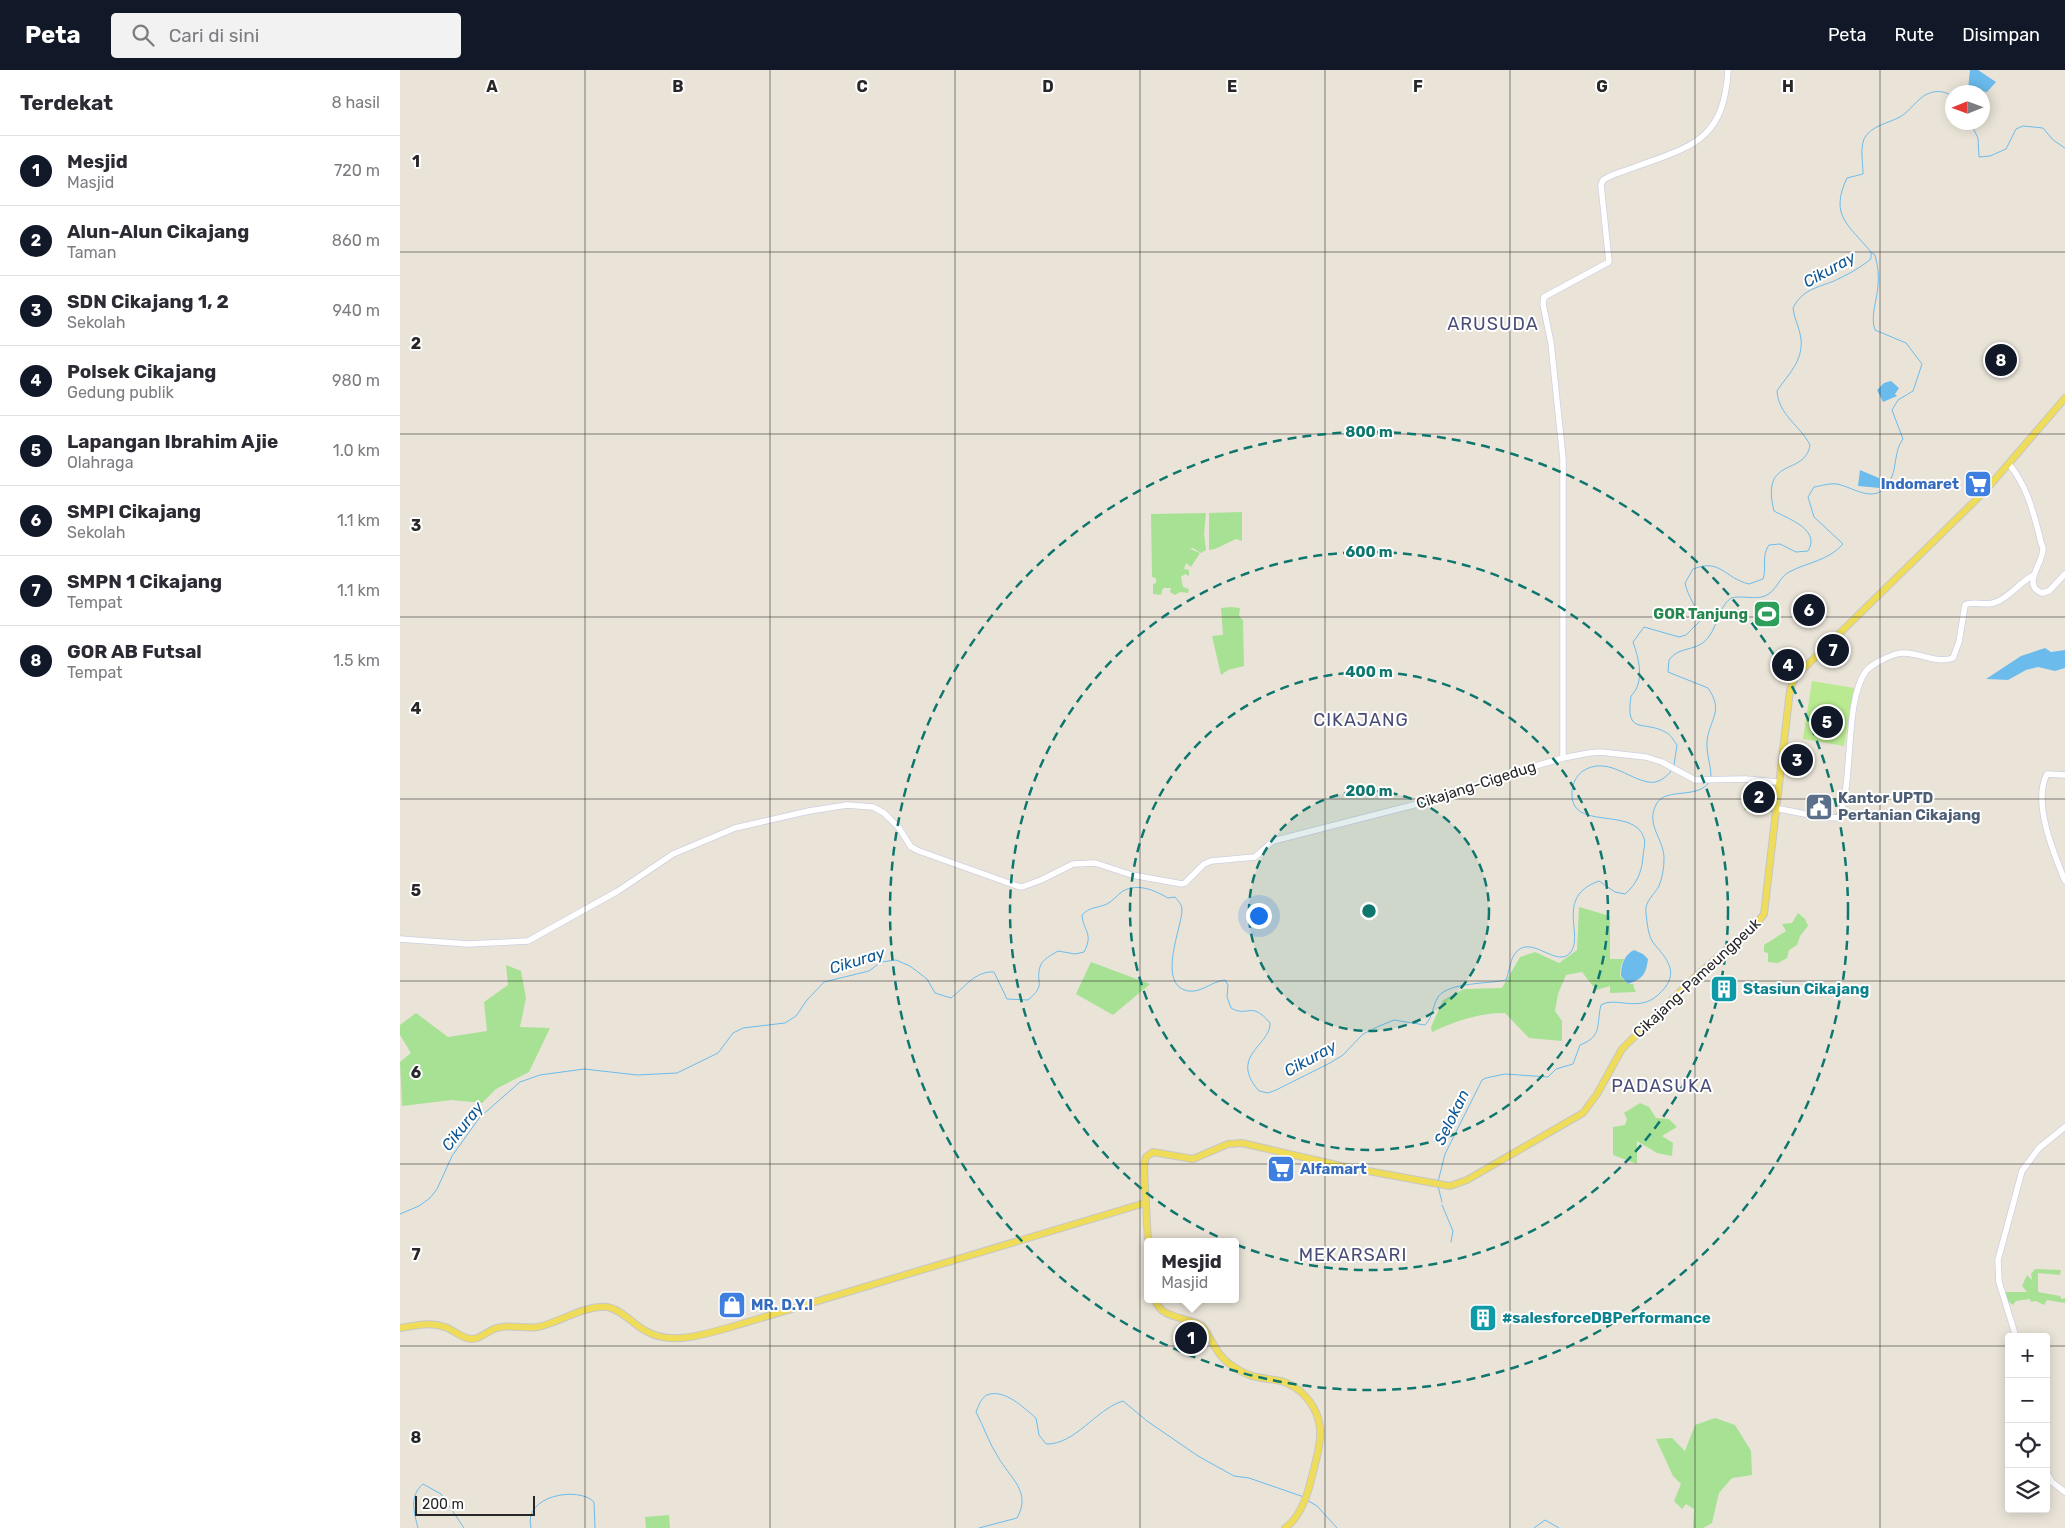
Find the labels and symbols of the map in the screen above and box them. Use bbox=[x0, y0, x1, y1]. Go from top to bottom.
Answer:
text: A bbox=[486, 77, 498, 96]
text: B bbox=[672, 77, 684, 96]
text: C bbox=[856, 77, 868, 96]
text: D bbox=[1042, 77, 1054, 96]
text: E bbox=[1227, 77, 1237, 96]
text: F bbox=[1413, 77, 1423, 96]
text: G bbox=[1596, 77, 1608, 96]
text: H bbox=[1782, 77, 1794, 96]
north arrow bbox=[1945, 85, 1990, 130]
text: 1 bbox=[412, 152, 420, 171]
water label: Cikuray bbox=[1800, 247, 1860, 292]
district label: ARUSUDA bbox=[1447, 313, 1539, 335]
text: 2 bbox=[411, 334, 421, 353]
pin: 8 bbox=[1985, 341, 2017, 379]
text: 800 m bbox=[1345, 423, 1393, 441]
supermarket icon: Indomaret bbox=[1963, 469, 1993, 499]
place label: Indomaret bbox=[1881, 475, 1959, 493]
text: 3 bbox=[411, 516, 421, 535]
text: 600 m bbox=[1345, 543, 1393, 561]
pin: 6 bbox=[1793, 591, 1825, 629]
sports icon: GOR Tanjung bbox=[1752, 599, 1782, 629]
place label: GOR Tanjung bbox=[1653, 605, 1748, 623]
pin: 7 bbox=[1817, 631, 1849, 669]
pin: 4 bbox=[1772, 646, 1804, 684]
text: 400 m bbox=[1345, 663, 1393, 681]
text: 4 bbox=[411, 699, 422, 718]
pin: 5 bbox=[1811, 703, 1843, 741]
district label: CIKAJANG bbox=[1313, 709, 1409, 731]
pin: 3 bbox=[1781, 741, 1813, 779]
street label: Cikajang-Cigedug bbox=[1414, 757, 1538, 813]
pin: 2 bbox=[1743, 778, 1775, 816]
text: 200 m bbox=[1345, 782, 1393, 800]
place label: Kantor UPTD Pertanian Cikajang bbox=[1838, 789, 1981, 824]
public building icon: Kantor UPTD Pertanian Cikajang bbox=[1804, 792, 1834, 822]
text: 5 bbox=[411, 881, 421, 900]
centre of rings bbox=[1360, 902, 1378, 920]
your location bbox=[1246, 903, 1272, 929]
street label: Cikajang-Pameungpeuk bbox=[1630, 914, 1765, 1042]
water label: Cikuray bbox=[827, 943, 888, 978]
building icon: Stasiun Cikajang bbox=[1709, 974, 1739, 1004]
place label: Stasiun Cikajang bbox=[1743, 980, 1869, 998]
water label: Cikuray bbox=[1281, 1036, 1341, 1081]
text: 6 bbox=[411, 1063, 421, 1082]
district label: PADASUKA bbox=[1611, 1075, 1713, 1097]
water label: Selokan bbox=[1430, 1086, 1473, 1148]
water label: Cikuray bbox=[437, 1097, 488, 1155]
supermarket icon: Alfamart bbox=[1266, 1154, 1296, 1184]
place label: Alfamart bbox=[1300, 1160, 1367, 1178]
district label: MEKARSARI bbox=[1299, 1244, 1407, 1266]
text: 7 bbox=[411, 1245, 421, 1264]
shop icon: MR. D.Y.I bbox=[717, 1290, 747, 1320]
place label: MR. D.Y.I bbox=[751, 1296, 813, 1314]
building icon: #salesforceDBPerformance bbox=[1468, 1303, 1498, 1333]
place label: #salesforceDBPerformance bbox=[1502, 1309, 1711, 1327]
pin: 1 bbox=[1175, 1319, 1207, 1357]
text: 8 bbox=[411, 1428, 422, 1447]
scale bar bbox=[415, 1493, 535, 1516]

